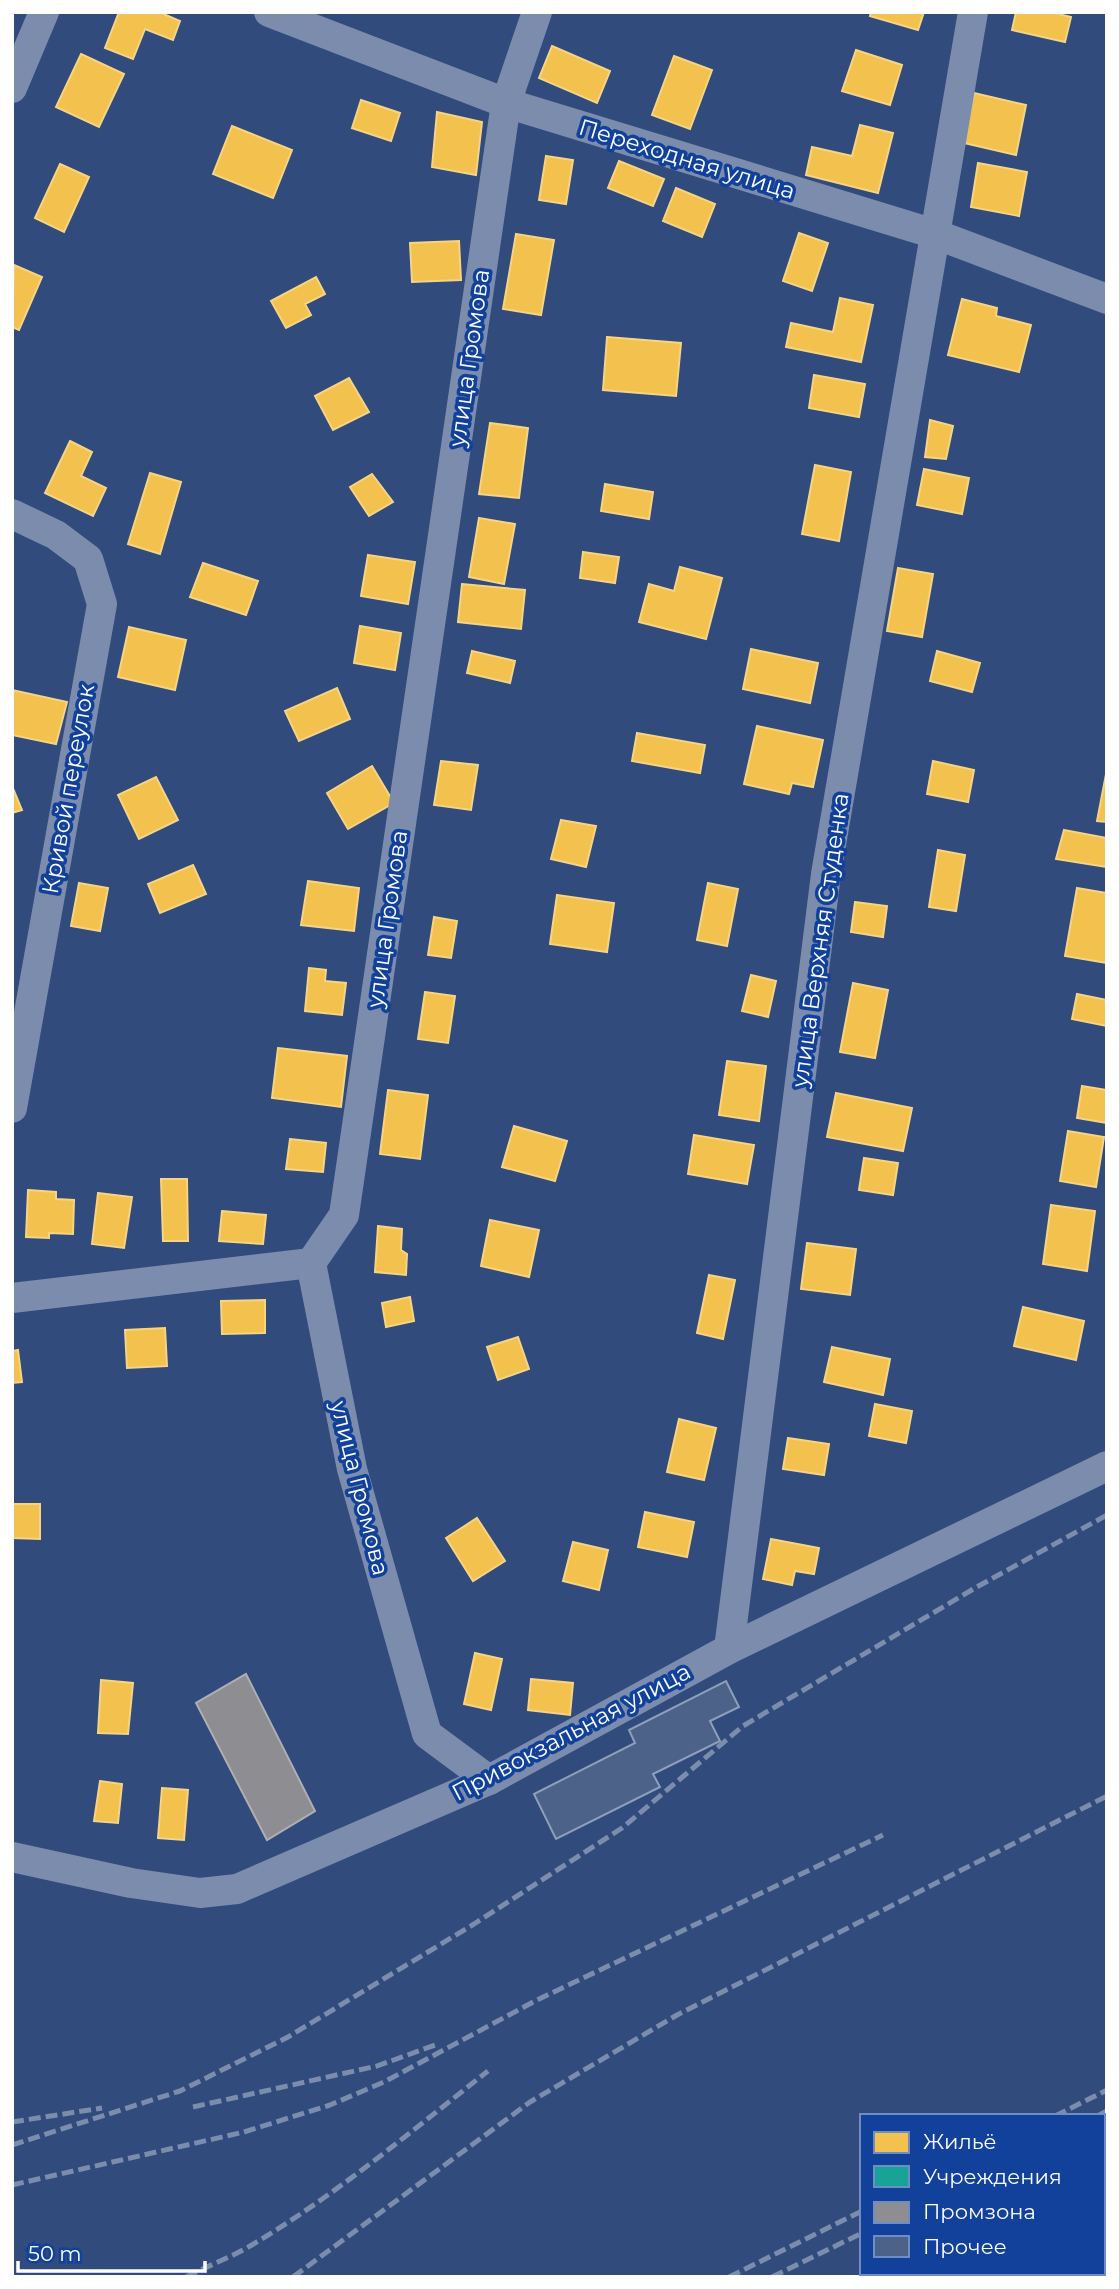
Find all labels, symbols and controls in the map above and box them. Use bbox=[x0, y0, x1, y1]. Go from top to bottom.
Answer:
street label: Переходная улица bbox=[575, 113, 799, 205]
street label: улица Громова bbox=[443, 268, 495, 449]
street label: Кривой переулок bbox=[36, 681, 100, 896]
street label: улица Верхняя Cтуденка bbox=[785, 791, 855, 1090]
street label: улица Громова bbox=[361, 829, 413, 1010]
street label: улица Громова bbox=[325, 1397, 395, 1578]
street label: Привокзальная улица bbox=[447, 1657, 695, 1807]
legend bbox=[860, 2114, 1105, 2275]
text: Жильё bbox=[923, 2129, 997, 2154]
text: Учреждения bbox=[923, 2164, 1062, 2189]
text: Промзона bbox=[923, 2199, 1036, 2224]
scale bar bbox=[18, 2230, 205, 2274]
text: Прочее bbox=[923, 2234, 1007, 2259]
text: 50 m bbox=[28, 2241, 82, 2266]

